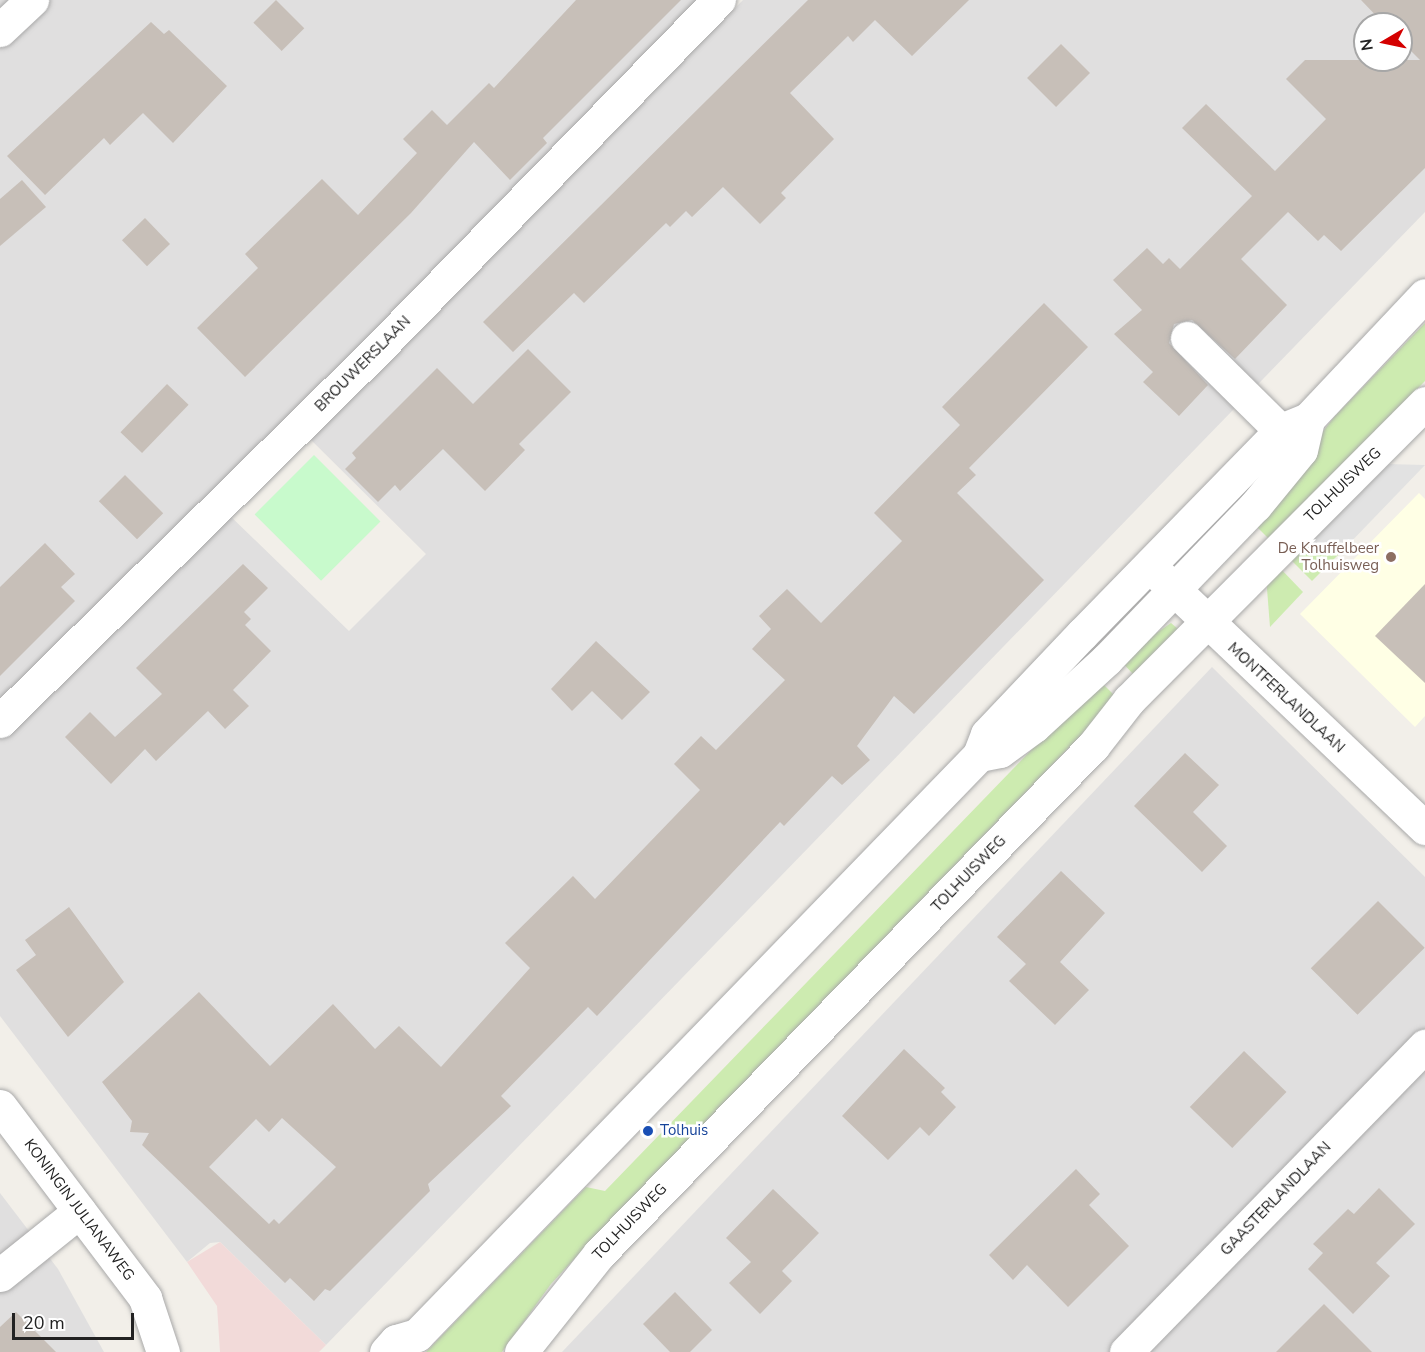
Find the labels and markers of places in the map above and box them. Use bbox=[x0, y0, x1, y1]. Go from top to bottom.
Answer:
place label: De Knuffelbeer Tolhuisweg bbox=[1278, 539, 1379, 574]
marker: De Knuffelbeer Tolhuisweg bbox=[1384, 550, 1398, 564]
place label: Tolhuis bbox=[660, 1122, 708, 1140]
marker: Tolhuis bbox=[641, 1124, 655, 1138]

